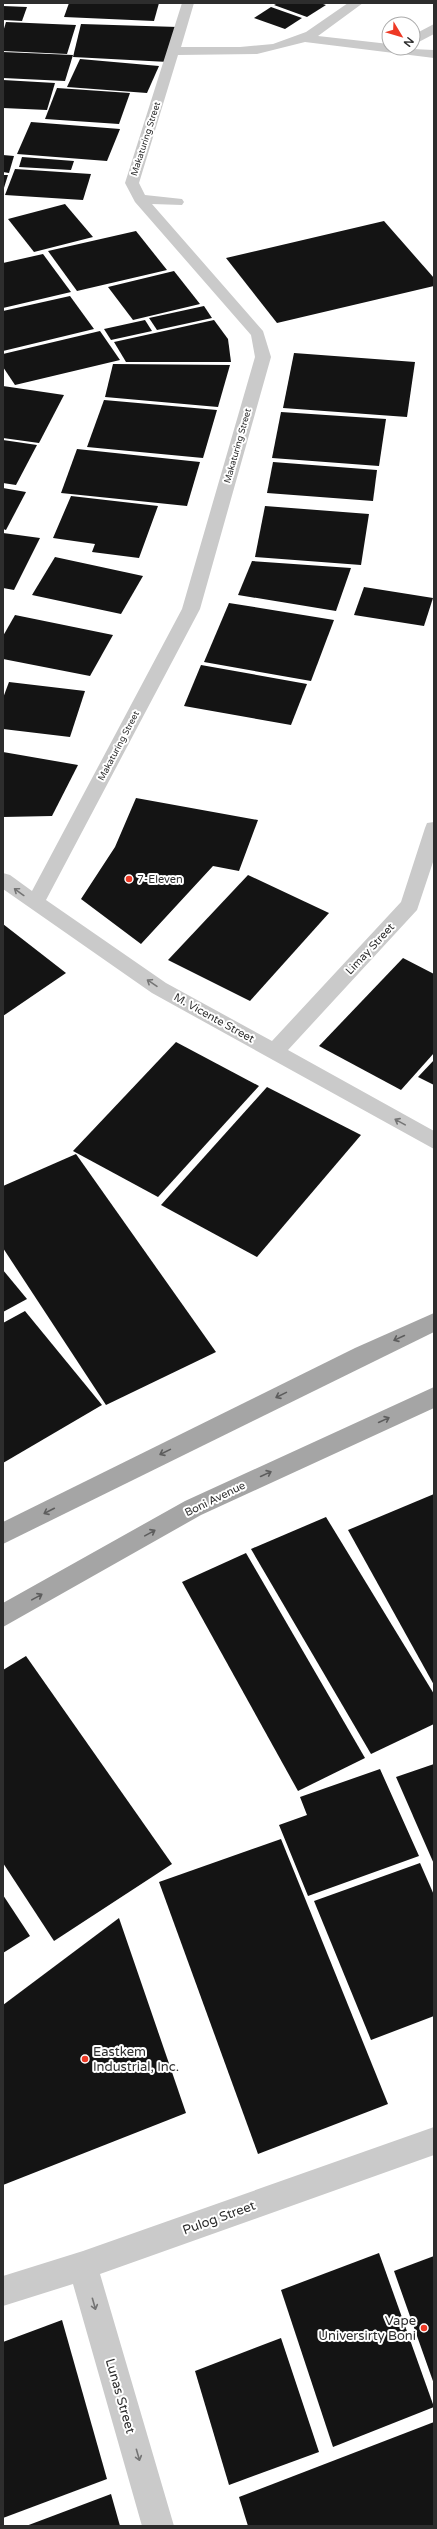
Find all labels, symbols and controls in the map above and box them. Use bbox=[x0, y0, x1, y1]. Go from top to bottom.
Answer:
north arrow bbox=[381, 16, 421, 56]
text: N bbox=[401, 34, 416, 49]
street label: Makaturing Street bbox=[129, 100, 163, 177]
street label: Makaturing Street bbox=[222, 407, 254, 485]
street label: Makaturing Street bbox=[96, 709, 142, 783]
place label: 7-Eleven bbox=[137, 873, 183, 886]
marker: 7-Eleven bbox=[124, 874, 134, 884]
one-way arrow bbox=[14, 887, 25, 896]
street label: Limay Street bbox=[343, 921, 397, 977]
one-way arrow bbox=[147, 979, 158, 987]
street label: M. Vicente Street bbox=[172, 991, 256, 1045]
one-way arrow bbox=[394, 1117, 406, 1125]
one-way arrow bbox=[393, 1335, 405, 1342]
one-way arrow bbox=[276, 1392, 288, 1399]
one-way arrow bbox=[378, 1416, 390, 1423]
one-way arrow bbox=[159, 1449, 171, 1456]
one-way arrow bbox=[260, 1470, 272, 1478]
street label: Boni Avenue bbox=[183, 1479, 247, 1519]
one-way arrow bbox=[43, 1508, 55, 1515]
one-way arrow bbox=[144, 1528, 156, 1536]
one-way arrow bbox=[31, 1592, 43, 1600]
place label: Eastkem Industrial, Inc. bbox=[93, 2044, 179, 2075]
marker: Eastkem Industrial, Inc. bbox=[80, 2054, 90, 2064]
street label: Pulog Street bbox=[180, 2197, 258, 2239]
one-way arrow bbox=[91, 2297, 98, 2310]
place label: Vape Universirty Boni bbox=[318, 2313, 416, 2344]
marker: Vape Universirty Boni bbox=[419, 2323, 429, 2333]
street label: Lunas Street bbox=[102, 2357, 138, 2435]
one-way arrow bbox=[135, 2449, 142, 2462]

